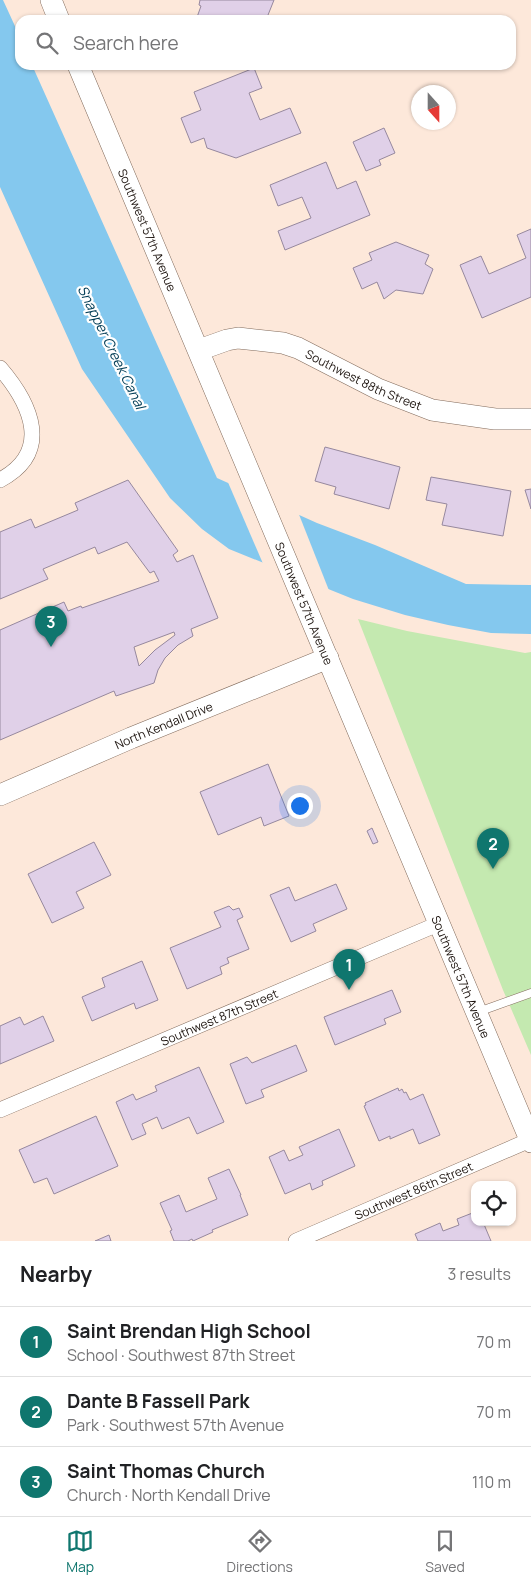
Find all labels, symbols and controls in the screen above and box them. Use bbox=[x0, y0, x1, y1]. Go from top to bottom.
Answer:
search box bbox=[15, 15, 516, 70]
icon: search bbox=[33, 29, 61, 57]
text: Search here bbox=[73, 30, 179, 56]
north arrow bbox=[411, 85, 456, 130]
street label: Southwest 57th Avenue bbox=[114, 166, 181, 294]
water label: Snapper Creek Canal bbox=[74, 282, 151, 414]
street label: Southwest 88th Street bbox=[303, 345, 425, 414]
street label: Southwest 57th Avenue bbox=[271, 539, 338, 667]
pin: 3 bbox=[35, 606, 67, 647]
street label: North Kendall Drive bbox=[112, 697, 215, 753]
your location bbox=[287, 793, 313, 819]
pin: 2 bbox=[477, 828, 509, 869]
street label: Southwest 57th Avenue bbox=[428, 913, 495, 1041]
pin: 1 bbox=[333, 949, 365, 990]
street label: Southwest 87th Street bbox=[158, 984, 280, 1049]
street label: Southwest 86th Street bbox=[352, 1157, 475, 1223]
map controls bbox=[471, 1181, 516, 1226]
button: locate bbox=[471, 1181, 516, 1226]
text: Nearby bbox=[20, 1260, 92, 1288]
text: 3 results bbox=[448, 1263, 511, 1285]
text: Saint Brendan High School bbox=[67, 1318, 311, 1344]
text: 1 bbox=[32, 1331, 40, 1353]
text: 70 m bbox=[476, 1331, 511, 1353]
text: School · Southwest 87th Street bbox=[67, 1344, 295, 1366]
text: Dante B Fassell Park bbox=[67, 1388, 249, 1414]
text: 2 bbox=[31, 1401, 41, 1423]
text: 70 m bbox=[476, 1401, 511, 1423]
text: Park · Southwest 57th Avenue bbox=[67, 1414, 284, 1436]
text: Saint Thomas Church bbox=[67, 1458, 265, 1484]
text: 3 bbox=[31, 1471, 41, 1493]
text: 110 m bbox=[472, 1471, 511, 1493]
text: Church · North Kendall Drive bbox=[67, 1484, 271, 1506]
tab: Map bbox=[66, 1527, 94, 1576]
tab: Directions bbox=[227, 1527, 293, 1576]
tab: Saved bbox=[425, 1527, 465, 1576]

